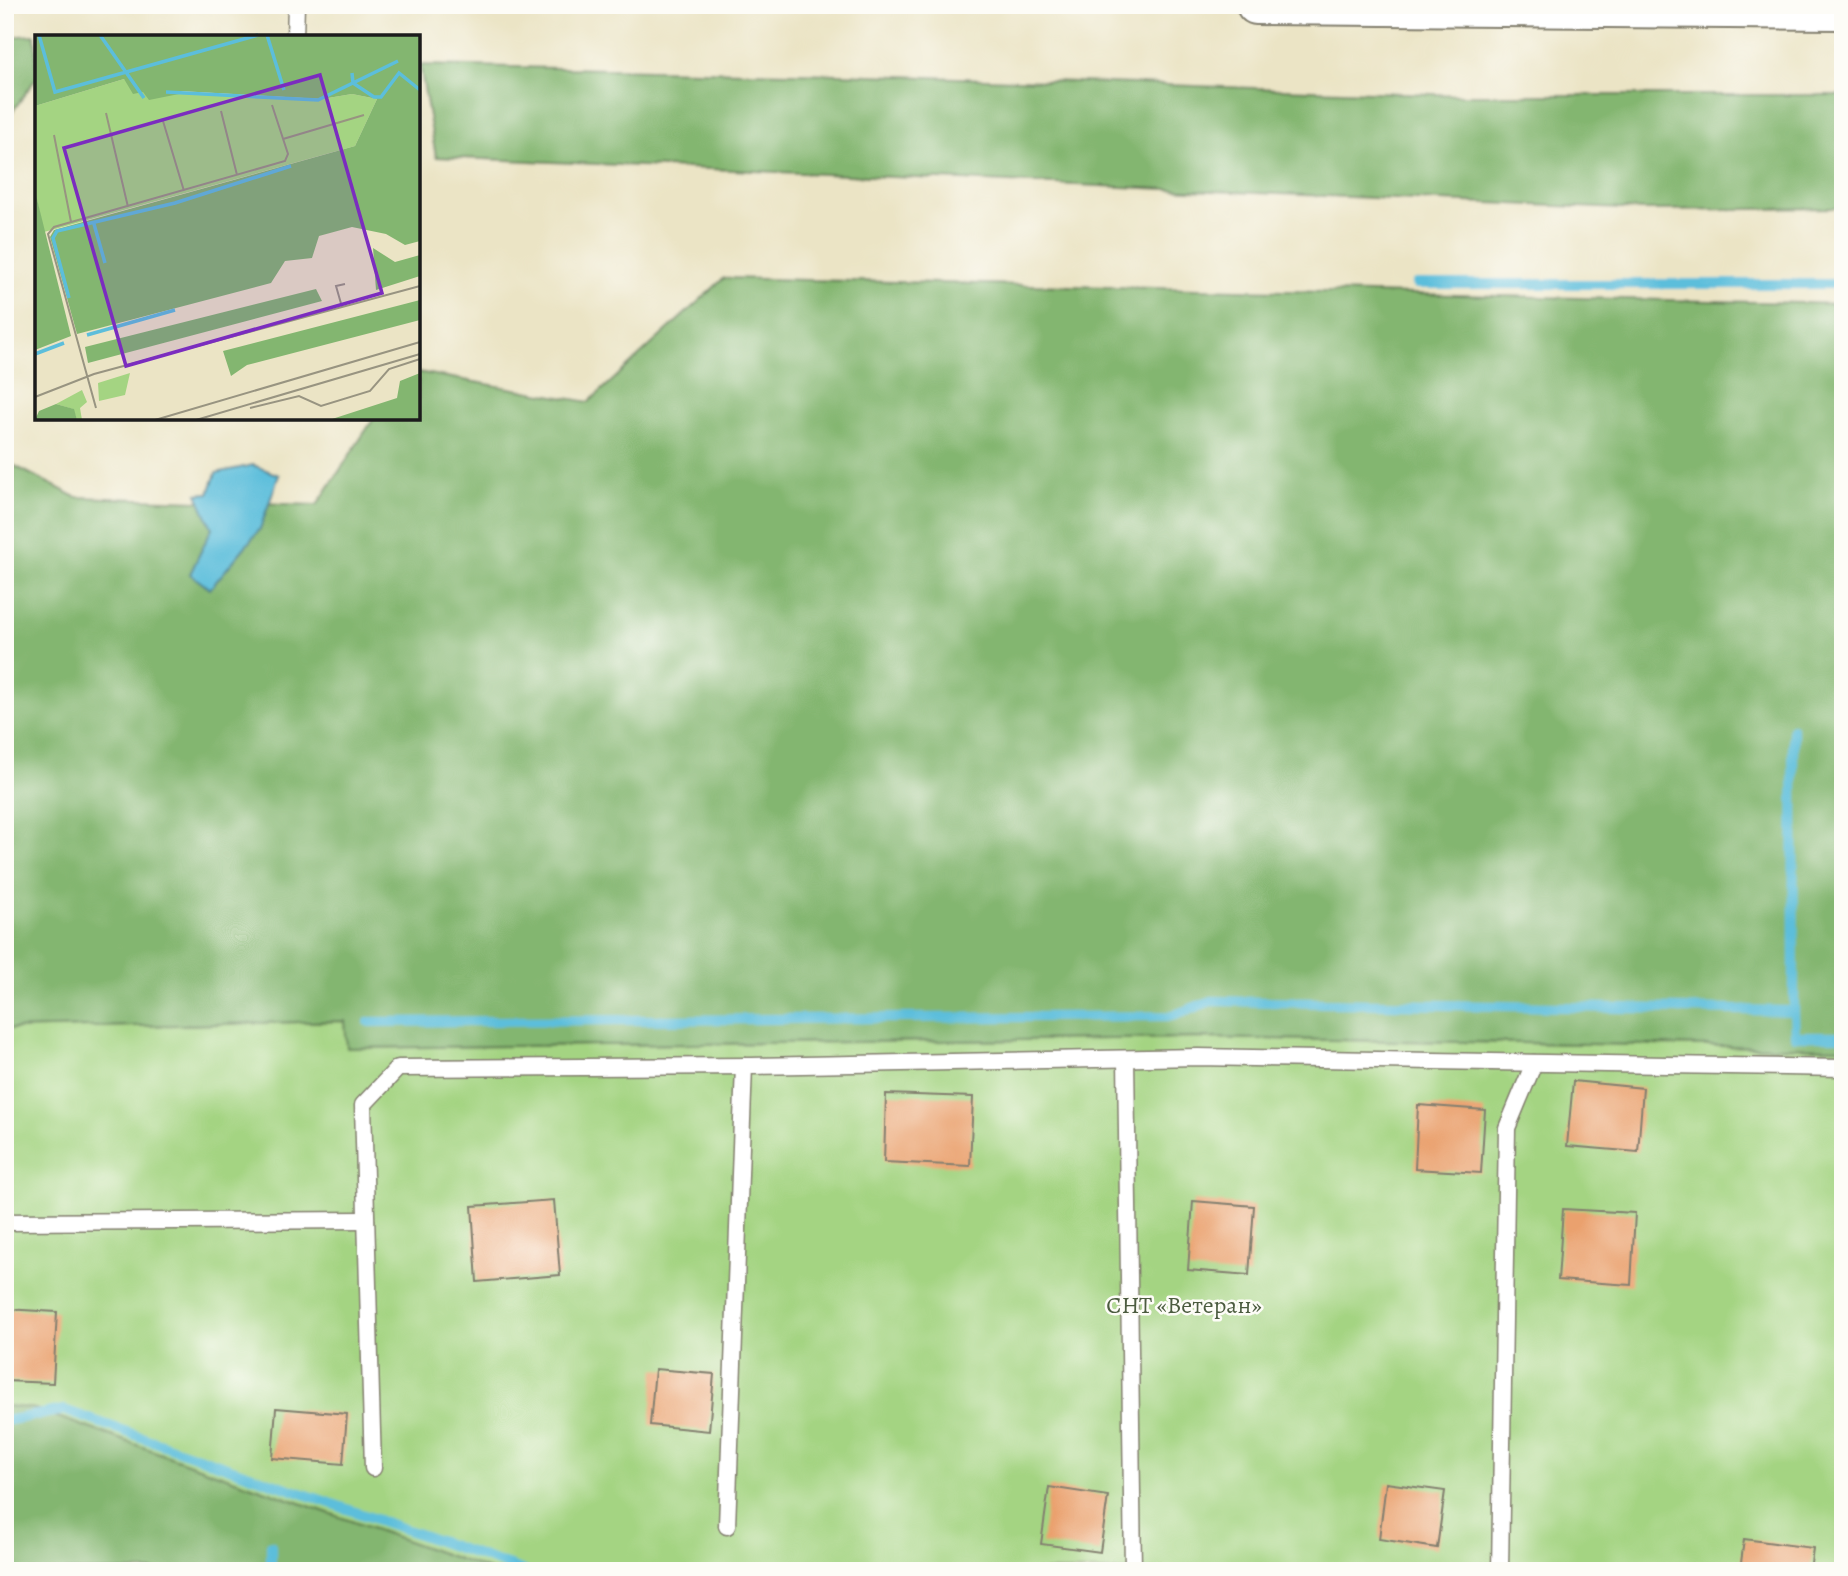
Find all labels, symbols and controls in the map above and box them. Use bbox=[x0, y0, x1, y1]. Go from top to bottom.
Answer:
inset map bbox=[35, 35, 420, 420]
park label: СНТ «Ветеран» bbox=[1106, 1289, 1262, 1321]

